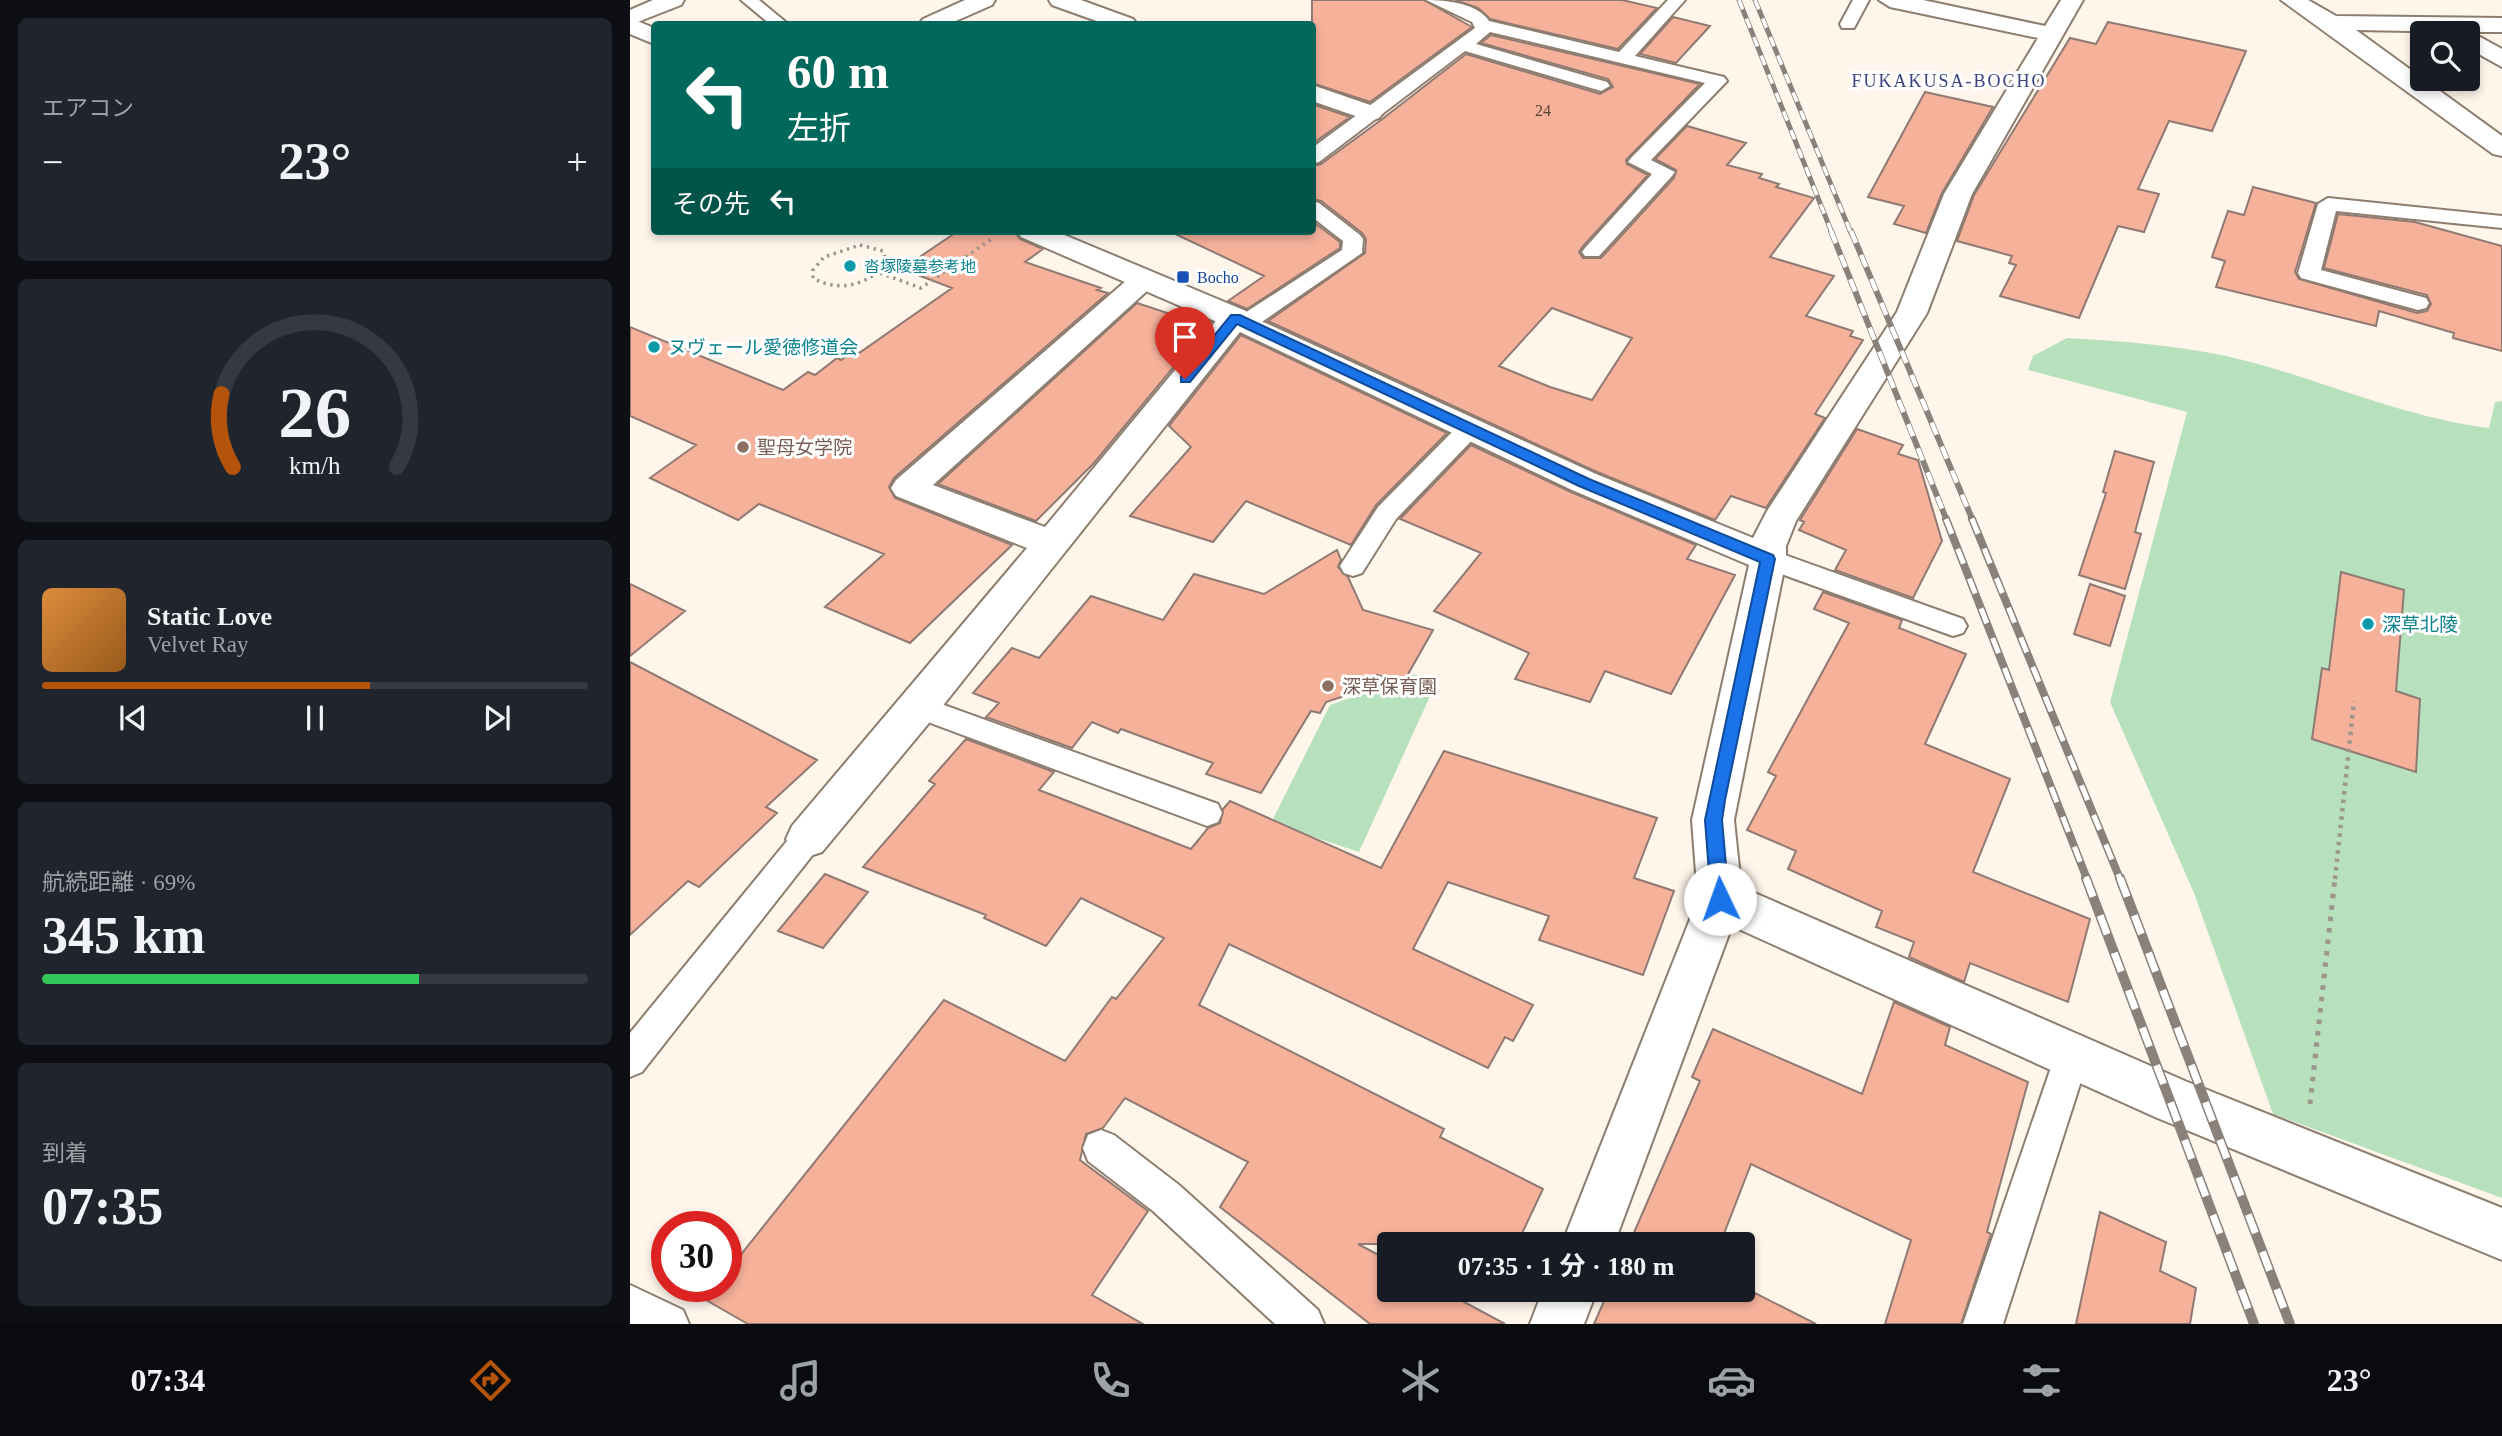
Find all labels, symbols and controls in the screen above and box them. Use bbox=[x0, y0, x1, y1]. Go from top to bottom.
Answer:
map controls bbox=[2410, 21, 2480, 91]
button: search bbox=[2410, 21, 2480, 91]
text: 60 m bbox=[787, 44, 889, 99]
icon: left bbox=[672, 49, 763, 140]
district label: FUKAKUSA-BOCHO bbox=[1851, 71, 2047, 91]
text: エアコン bbox=[42, 96, 134, 121]
house number: 24 bbox=[1535, 102, 1551, 119]
text: 左折 bbox=[787, 110, 851, 146]
text: 23° bbox=[279, 133, 351, 190]
text: − bbox=[42, 141, 63, 183]
text: + bbox=[567, 141, 588, 183]
icon: left bbox=[764, 182, 802, 220]
text: その先 bbox=[672, 190, 750, 219]
marker: 沓塚陵墓参考地 bbox=[842, 258, 858, 274]
place label: 沓塚陵墓参考地 bbox=[864, 258, 976, 275]
marker: Bocho bbox=[1175, 269, 1191, 285]
place label: Bocho bbox=[1197, 269, 1239, 286]
pin bbox=[1155, 307, 1215, 379]
icon: arrive bbox=[1166, 318, 1204, 356]
place label: ヌヴェール愛徳修道会 bbox=[668, 337, 858, 358]
marker: ヌヴェール愛徳修道会 bbox=[646, 339, 662, 355]
text: 26 bbox=[279, 372, 351, 453]
place label: 聖母女学院 bbox=[757, 437, 852, 458]
marker: 聖母女学院 bbox=[735, 439, 751, 455]
text: km/h bbox=[289, 452, 341, 479]
text: Static Love bbox=[147, 602, 272, 631]
place label: 深草北陵 bbox=[2382, 614, 2458, 635]
marker: 深草北陵 bbox=[2360, 616, 2376, 632]
text: Velvet Ray bbox=[147, 632, 249, 657]
place label: 深草保育園 bbox=[1342, 676, 1437, 697]
marker: 深草保育園 bbox=[1320, 678, 1336, 694]
icon: previous bbox=[114, 699, 152, 737]
icon: pause bbox=[296, 699, 334, 737]
icon: next bbox=[478, 699, 516, 737]
position arrow bbox=[1683, 862, 1757, 936]
text: 航続距離 · 69% bbox=[42, 870, 195, 895]
text: 345 km bbox=[42, 907, 205, 964]
text: 到着 bbox=[42, 1141, 88, 1166]
text: 07:35 bbox=[42, 1178, 163, 1235]
speed limit sign: 30 bbox=[651, 1211, 742, 1302]
text: 07:35 · 1 分 · 180 m bbox=[1458, 1252, 1674, 1281]
icon: directions bbox=[466, 1356, 515, 1405]
icon: music bbox=[776, 1356, 825, 1405]
icon: phone bbox=[1086, 1356, 1135, 1405]
icon: climate bbox=[1396, 1356, 1445, 1405]
icon: car bbox=[1707, 1356, 1756, 1405]
icon: filters bbox=[2017, 1356, 2066, 1405]
text: 07:34 bbox=[131, 1362, 205, 1398]
text: 23° bbox=[2327, 1362, 2371, 1398]

